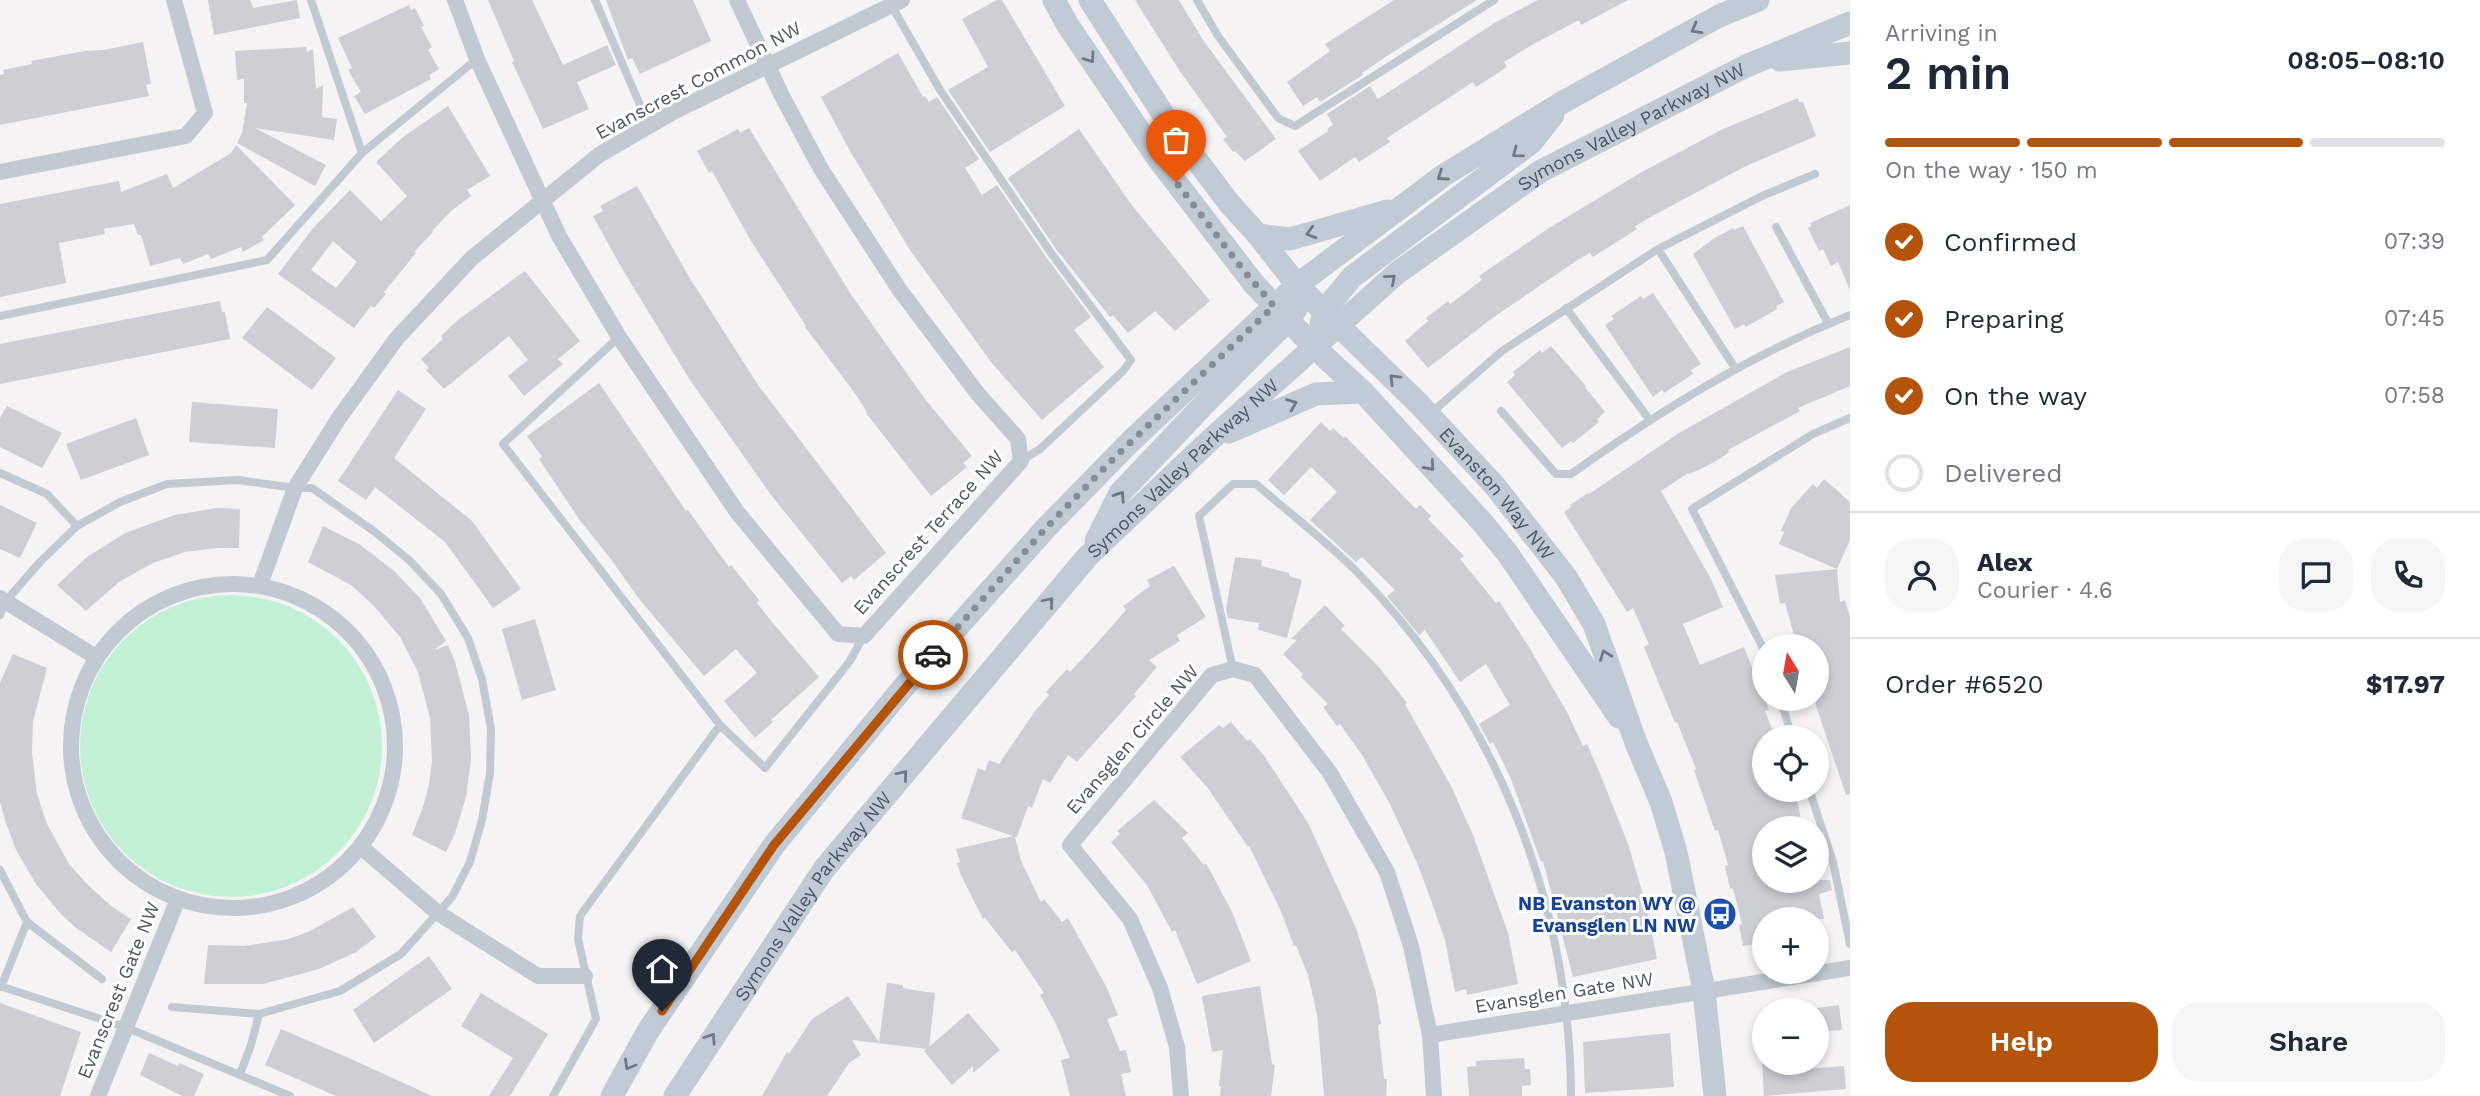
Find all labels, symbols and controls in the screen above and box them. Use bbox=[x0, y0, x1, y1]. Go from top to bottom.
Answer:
street label: Evanscrest Common NW bbox=[591, 16, 805, 145]
one-way arrow bbox=[1691, 20, 1703, 34]
text: Arriving in bbox=[1885, 20, 1998, 47]
text: 08:05–08:10 bbox=[2287, 45, 2445, 75]
text: 2 min bbox=[1885, 46, 2011, 100]
one-way arrow bbox=[1082, 50, 1094, 63]
street label: Symons Valley Parkway NW bbox=[1513, 58, 1749, 196]
pin bbox=[1146, 110, 1206, 182]
icon: bag bbox=[1157, 121, 1195, 159]
one-way arrow bbox=[1513, 144, 1525, 157]
text: On the way · 150 m bbox=[1885, 157, 2098, 184]
one-way arrow bbox=[1437, 168, 1450, 181]
icon: check bbox=[1885, 223, 1923, 261]
one-way arrow bbox=[1306, 225, 1318, 240]
text: Confirmed bbox=[1944, 227, 2077, 257]
text: 07:39 bbox=[2384, 228, 2445, 255]
one-way arrow bbox=[1382, 275, 1395, 287]
icon: check bbox=[1885, 300, 1923, 338]
text: Preparing bbox=[1944, 304, 2064, 334]
text: 07:45 bbox=[2384, 305, 2445, 332]
street label: Symons Valley Parkway NW bbox=[1082, 374, 1283, 563]
one-way arrow bbox=[1390, 375, 1403, 388]
icon: check bbox=[1885, 377, 1923, 415]
text: On the way bbox=[1944, 381, 2087, 411]
text: 07:58 bbox=[2384, 382, 2445, 409]
one-way arrow bbox=[1286, 399, 1298, 413]
street label: Evanston Way NW bbox=[1434, 423, 1559, 565]
street label: Evanscrest Terrace NW bbox=[848, 445, 1008, 619]
one-way arrow bbox=[1422, 458, 1434, 471]
text: Delivered bbox=[1944, 458, 2063, 488]
one-way arrow bbox=[1112, 491, 1124, 504]
button: person bbox=[1885, 538, 1959, 612]
button: chat bbox=[2279, 538, 2353, 612]
button: phone bbox=[2371, 538, 2445, 612]
text: Alex bbox=[1977, 547, 2033, 577]
text: Courier · 4.6 bbox=[1977, 577, 2113, 604]
one-way arrow bbox=[1041, 597, 1053, 610]
courier bbox=[898, 620, 968, 690]
north arrow bbox=[1752, 634, 1829, 710]
map controls bbox=[1752, 634, 1829, 1075]
icon: car bbox=[914, 636, 952, 674]
one-way arrow bbox=[1599, 650, 1613, 662]
street label: Evansglen Circle NW bbox=[1061, 660, 1204, 819]
text: Order #6520 bbox=[1885, 669, 2044, 699]
text: $17.97 bbox=[2366, 669, 2445, 699]
button: locate bbox=[1752, 725, 1829, 802]
one-way arrow bbox=[894, 771, 907, 783]
street label: Symons Valley Parkway NW bbox=[730, 787, 896, 1005]
button: layers bbox=[1752, 816, 1829, 893]
place label: NB Evanston WY @ Evansglen LN NW bbox=[1518, 892, 1696, 937]
bus stop icon: NB Evanston WY @ Evansglen LN NW bbox=[1701, 895, 1739, 933]
street label: Evanscrest Gate NW bbox=[72, 898, 165, 1082]
button: + bbox=[1752, 907, 1829, 984]
pin bbox=[632, 939, 692, 1011]
icon: home bbox=[643, 950, 681, 988]
street label: Evansglen Gate NW bbox=[1473, 967, 1655, 1018]
button: − bbox=[1752, 998, 1829, 1075]
button: Help bbox=[1885, 1002, 2158, 1082]
button: Share bbox=[2172, 1002, 2445, 1082]
one-way arrow bbox=[703, 1033, 716, 1046]
one-way arrow bbox=[624, 1057, 637, 1070]

